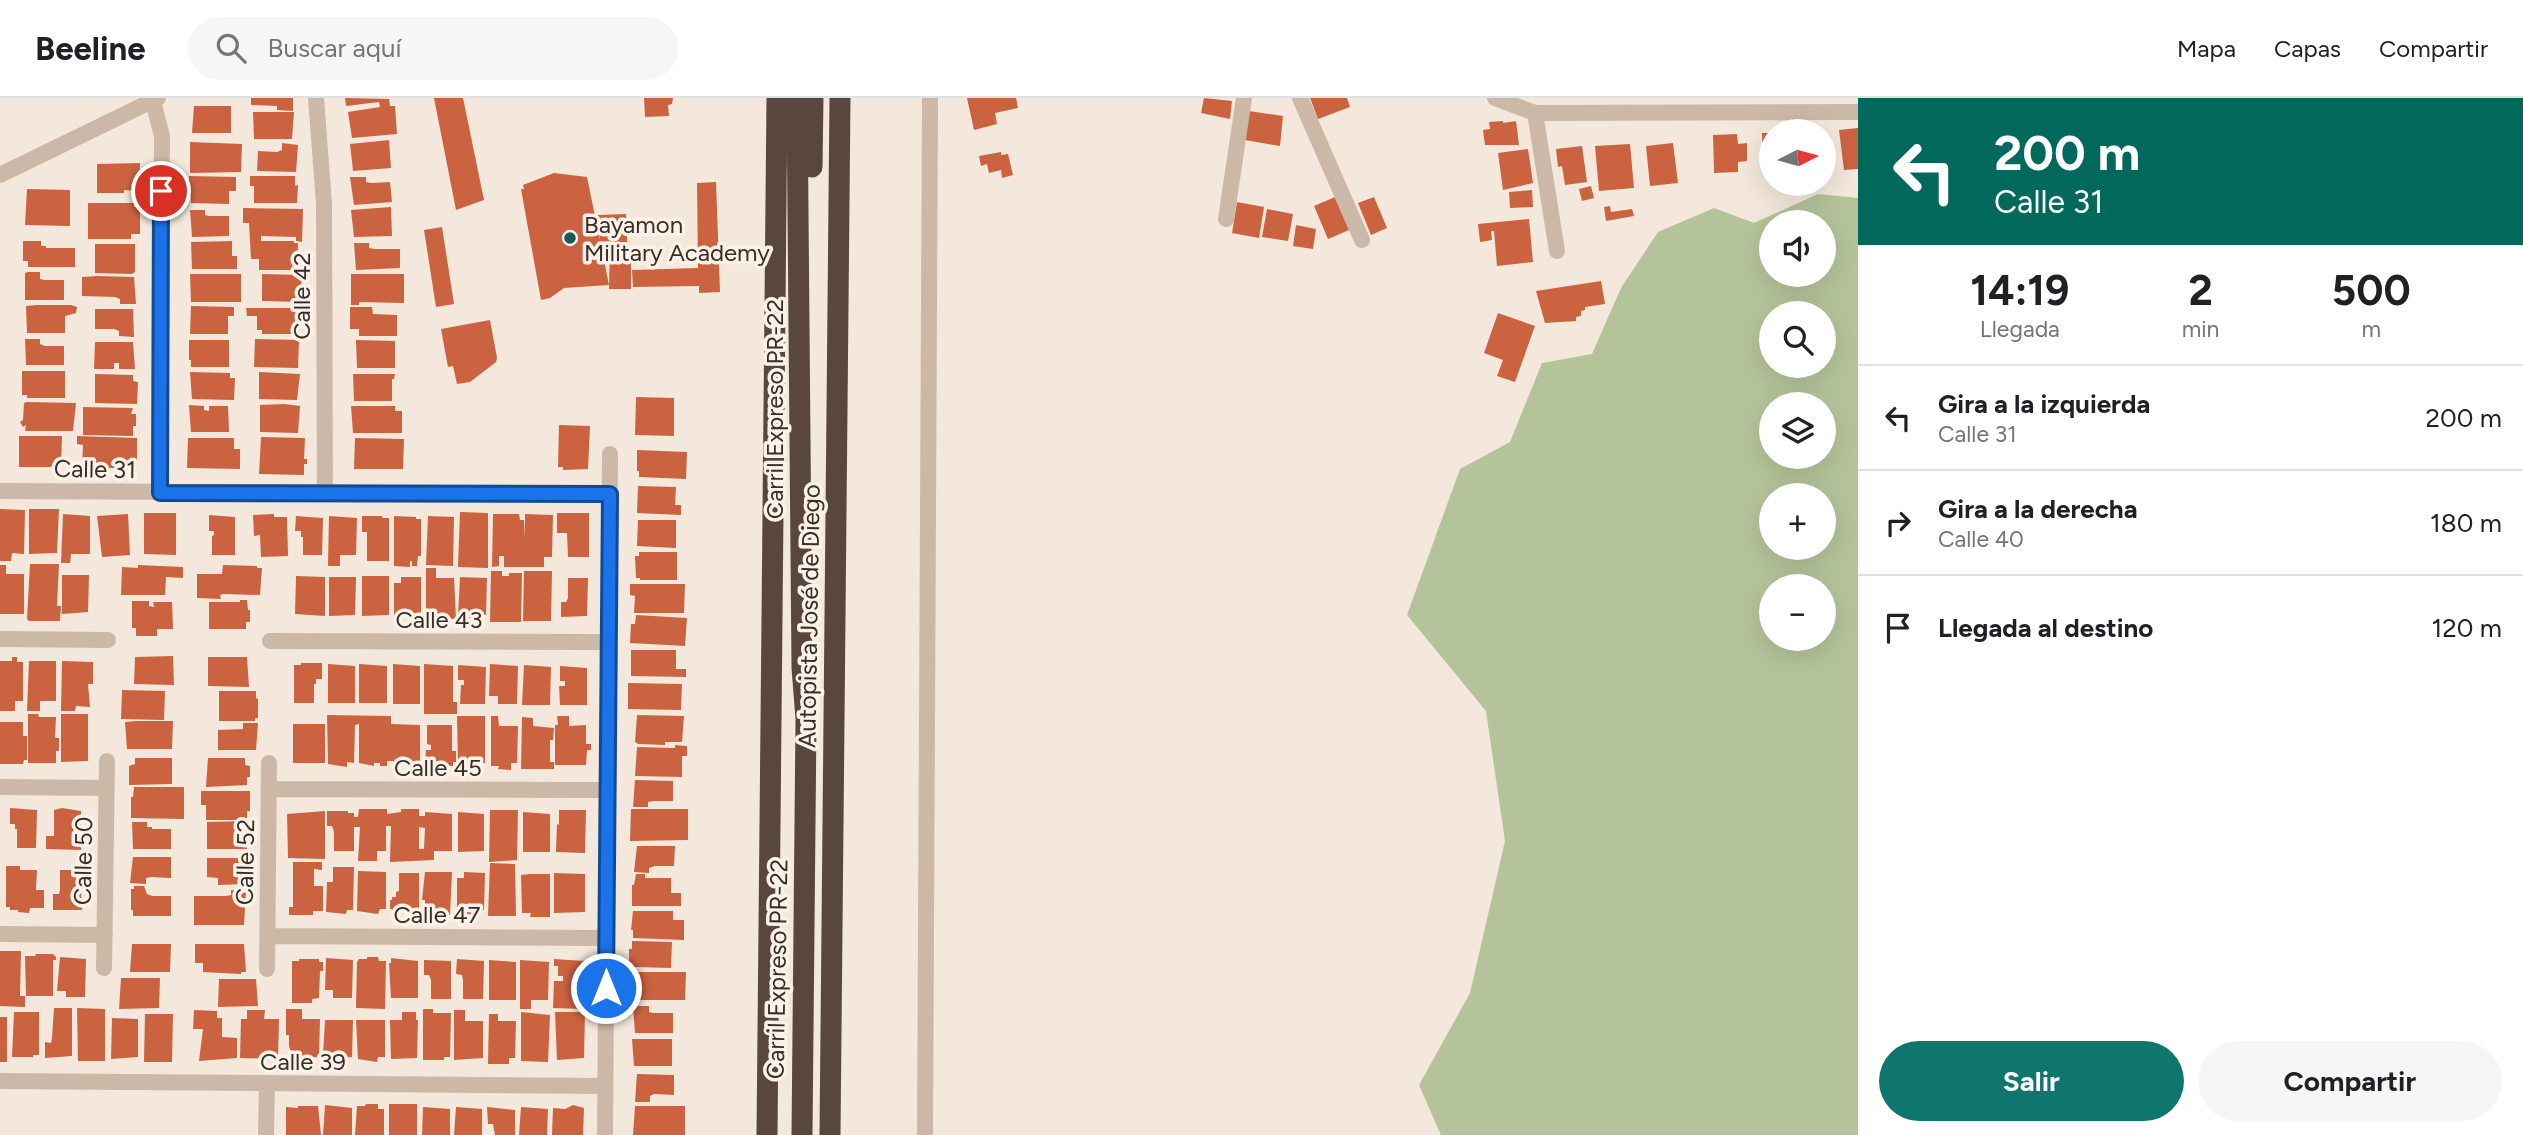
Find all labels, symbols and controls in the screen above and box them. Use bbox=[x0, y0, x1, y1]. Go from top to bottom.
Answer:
search box bbox=[188, 17, 678, 80]
text: Beeline bbox=[35, 29, 146, 68]
icon: search bbox=[212, 29, 250, 67]
text: Buscar aquí bbox=[268, 32, 401, 64]
text: Mapa bbox=[2177, 34, 2236, 63]
text: Capas bbox=[2274, 34, 2341, 63]
text: Compartir bbox=[2379, 34, 2488, 63]
north arrow bbox=[1759, 119, 1836, 196]
map controls bbox=[1759, 119, 1836, 651]
text: 200 m bbox=[1994, 123, 2140, 182]
icon: left bbox=[1879, 126, 1970, 217]
pin bbox=[131, 161, 191, 221]
icon: arrive bbox=[142, 172, 180, 210]
text: Calle 31 bbox=[1994, 183, 2103, 221]
place label: Bayamon Military Academy bbox=[584, 210, 770, 267]
button: sound bbox=[1759, 210, 1836, 287]
marker: Bayamon Military Academy bbox=[562, 230, 578, 246]
street label: Calle 42 bbox=[287, 252, 316, 340]
text: 14:19 bbox=[1970, 265, 2069, 316]
text: 2 bbox=[2188, 265, 2213, 316]
text: 500 bbox=[2332, 265, 2411, 316]
street label: Carril Expreso PR-22 bbox=[760, 299, 789, 519]
button: search bbox=[1759, 301, 1836, 378]
text: Llegada bbox=[1980, 315, 2060, 343]
text: min bbox=[2182, 315, 2219, 343]
text: m bbox=[2361, 315, 2381, 343]
text: Gira a la izquierda bbox=[1938, 388, 2150, 420]
button: layers bbox=[1759, 392, 1836, 469]
icon: left bbox=[1879, 399, 1917, 437]
text: 200 m bbox=[2426, 402, 2502, 434]
text: Calle 31 bbox=[1938, 420, 2017, 448]
street label: Calle 31 bbox=[54, 454, 136, 484]
button: + bbox=[1759, 483, 1836, 560]
street label: Autopista José de Diego bbox=[792, 484, 826, 748]
text: Gira a la derecha bbox=[1938, 493, 2138, 525]
icon: right bbox=[1879, 504, 1917, 542]
text: 180 m bbox=[2430, 507, 2502, 539]
text: Calle 40 bbox=[1938, 525, 2024, 553]
button: − bbox=[1759, 574, 1836, 651]
street label: Calle 43 bbox=[395, 605, 483, 634]
icon: arrive bbox=[1879, 609, 1917, 647]
text: Llegada al destino bbox=[1938, 612, 2153, 644]
text: 120 m bbox=[2432, 612, 2502, 644]
street label: Calle 45 bbox=[394, 753, 482, 782]
street label: Calle 50 bbox=[68, 817, 98, 905]
street label: Calle 52 bbox=[230, 819, 260, 905]
street label: Carril Expreso PR-22 bbox=[761, 859, 793, 1079]
street label: Calle 47 bbox=[394, 900, 481, 929]
position arrow bbox=[569, 951, 643, 1025]
button: Salir bbox=[1879, 1041, 2184, 1121]
button: Compartir bbox=[2198, 1041, 2502, 1121]
street label: Calle 39 bbox=[260, 1047, 346, 1076]

